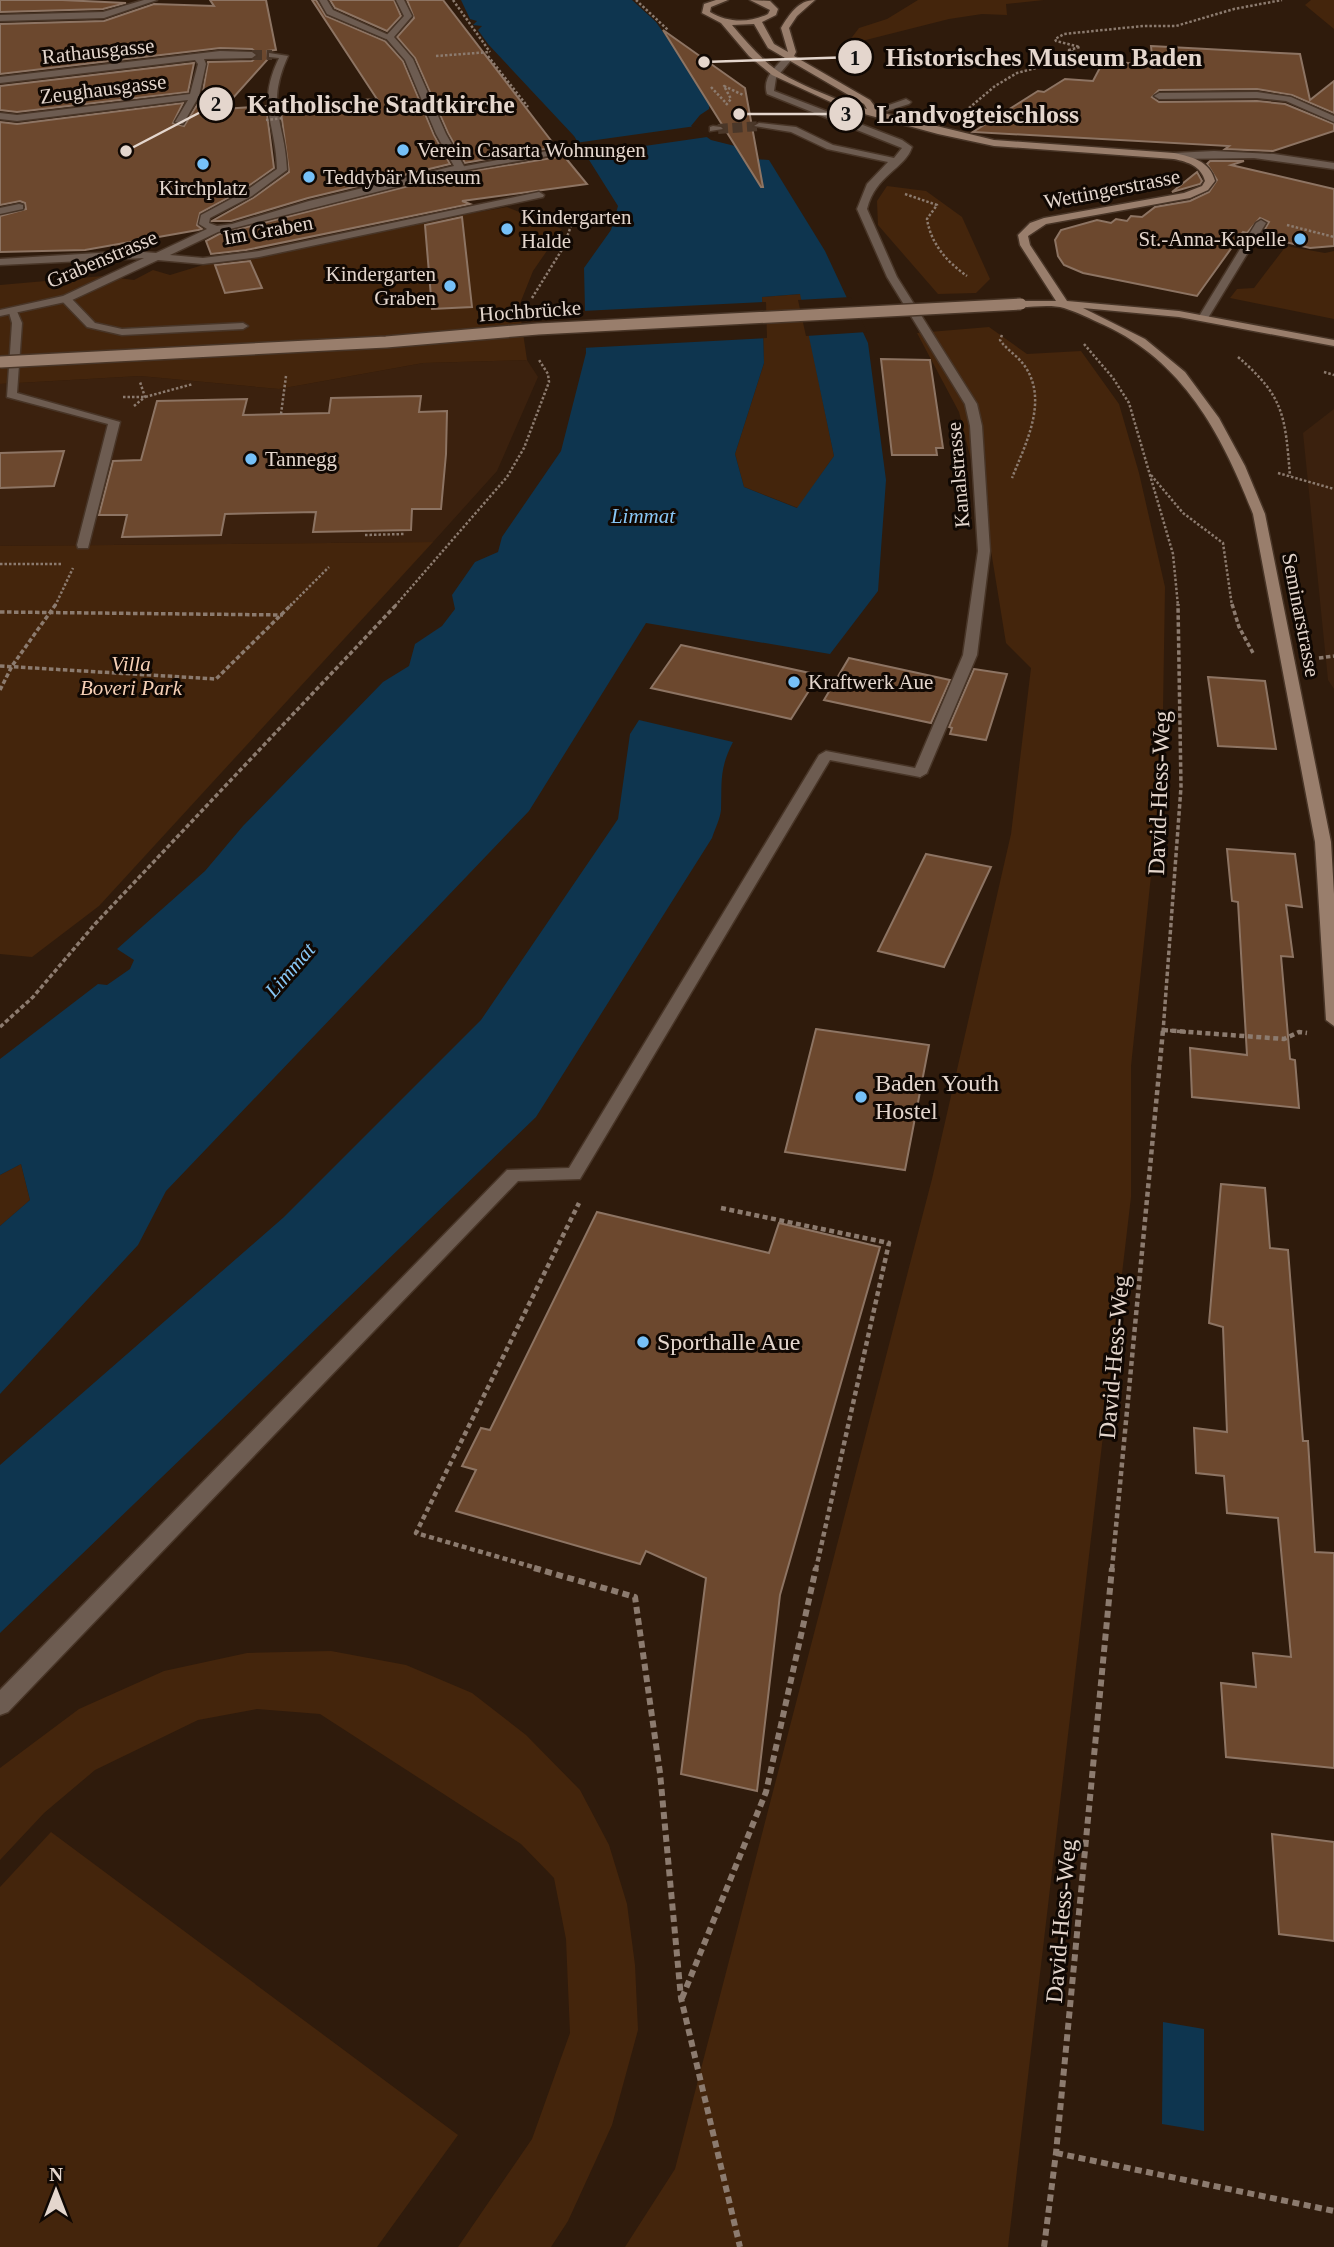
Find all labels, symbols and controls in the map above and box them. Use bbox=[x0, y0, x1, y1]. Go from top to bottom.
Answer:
street label: Rathausgasse bbox=[40, 33, 156, 69]
callout: Historisches Museum Baden bbox=[837, 34, 1217, 81]
text: Historisches Museum Baden bbox=[886, 43, 1203, 72]
text: 1 bbox=[850, 46, 860, 70]
street label: Zeughausgasse bbox=[38, 69, 168, 109]
callout: Katholische Stadtkirche bbox=[198, 80, 529, 127]
text: Katholische Stadtkirche bbox=[247, 90, 515, 119]
callout: Landvogteischloss bbox=[828, 91, 1094, 138]
text: 2 bbox=[211, 92, 221, 116]
text: Landvogteischloss bbox=[877, 100, 1079, 129]
text: 3 bbox=[841, 102, 851, 126]
place label: Verein Casarta Wohnungen bbox=[417, 138, 646, 162]
marker: Verein Casarta Wohnungen bbox=[395, 142, 411, 158]
marker: Kirchplatz bbox=[195, 156, 211, 172]
street label: Wettingerstrasse bbox=[1042, 164, 1182, 214]
place label: Teddybär Museum bbox=[323, 165, 481, 189]
marker: Teddybär Museum bbox=[301, 169, 317, 185]
place label: Kirchplatz bbox=[159, 176, 247, 200]
place label: Kindergarten Halde bbox=[521, 205, 632, 253]
street label: Im Graben bbox=[221, 210, 315, 250]
marker: Kindergarten Halde bbox=[499, 221, 515, 237]
street label: Grabenstrasse bbox=[43, 225, 161, 293]
place label: St.-Anna-Kapelle bbox=[1138, 227, 1286, 251]
marker: St.-Anna-Kapelle bbox=[1292, 231, 1308, 247]
place label: Kindergarten Graben bbox=[326, 262, 436, 310]
marker: Kindergarten Graben bbox=[442, 278, 458, 294]
street label: Hochbrücke bbox=[478, 295, 582, 327]
street label: Kanalstrasse bbox=[941, 421, 975, 529]
place label: Tannegg bbox=[265, 447, 338, 471]
marker: Tannegg bbox=[243, 451, 259, 467]
water label: Limmat bbox=[610, 504, 676, 528]
street label: Seminarstrasse bbox=[1277, 551, 1325, 679]
park label: Villa Boveri Park bbox=[80, 652, 183, 700]
place label: Kraftwerk Aue bbox=[808, 670, 933, 694]
marker: Kraftwerk Aue bbox=[786, 674, 802, 690]
street label: David-Hess-Weg bbox=[1143, 710, 1175, 876]
water label: Limmat bbox=[259, 937, 321, 1003]
place label: Baden Youth Hostel bbox=[875, 1070, 999, 1124]
marker: Baden Youth Hostel bbox=[853, 1089, 869, 1105]
street label: David-Hess-Weg bbox=[1094, 1274, 1134, 1440]
place label: Sporthalle Aue bbox=[657, 1329, 800, 1355]
marker: Sporthalle Aue bbox=[635, 1334, 651, 1350]
street label: David-Hess-Weg bbox=[1041, 1838, 1081, 2004]
north arrow bbox=[21, 2156, 91, 2226]
text: N bbox=[49, 2164, 63, 2185]

